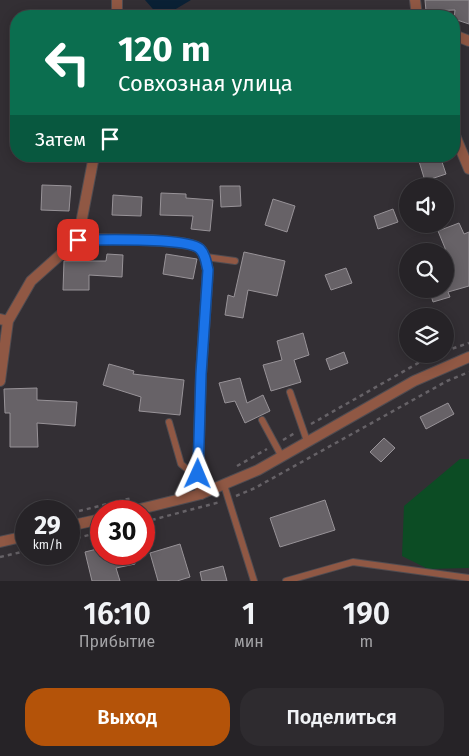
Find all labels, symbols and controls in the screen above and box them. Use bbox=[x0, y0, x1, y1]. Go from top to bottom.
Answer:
text: 120 m bbox=[118, 28, 211, 70]
icon: left bbox=[35, 30, 100, 95]
text: Совхозная улица bbox=[118, 70, 293, 97]
icon: arrive bbox=[96, 125, 124, 153]
text: Затем bbox=[35, 128, 86, 151]
map controls bbox=[399, 178, 454, 363]
button: sound bbox=[399, 178, 454, 233]
pin bbox=[57, 219, 99, 261]
icon: arrive bbox=[64, 226, 92, 254]
button: search bbox=[399, 243, 454, 298]
button: layers bbox=[399, 308, 454, 363]
position arrow bbox=[171, 447, 223, 499]
speed limit sign: 30 bbox=[90, 500, 155, 565]
text: 29 bbox=[34, 511, 61, 541]
text: km/h bbox=[33, 538, 62, 552]
text: 16:10 bbox=[83, 596, 151, 632]
text: 1 bbox=[242, 596, 256, 632]
text: 190 bbox=[343, 596, 390, 632]
text: Прибытие bbox=[79, 632, 155, 651]
text: мин bbox=[234, 632, 264, 651]
text: m bbox=[360, 632, 373, 651]
button: Выход bbox=[25, 688, 230, 746]
button: Поделиться bbox=[240, 688, 444, 746]

